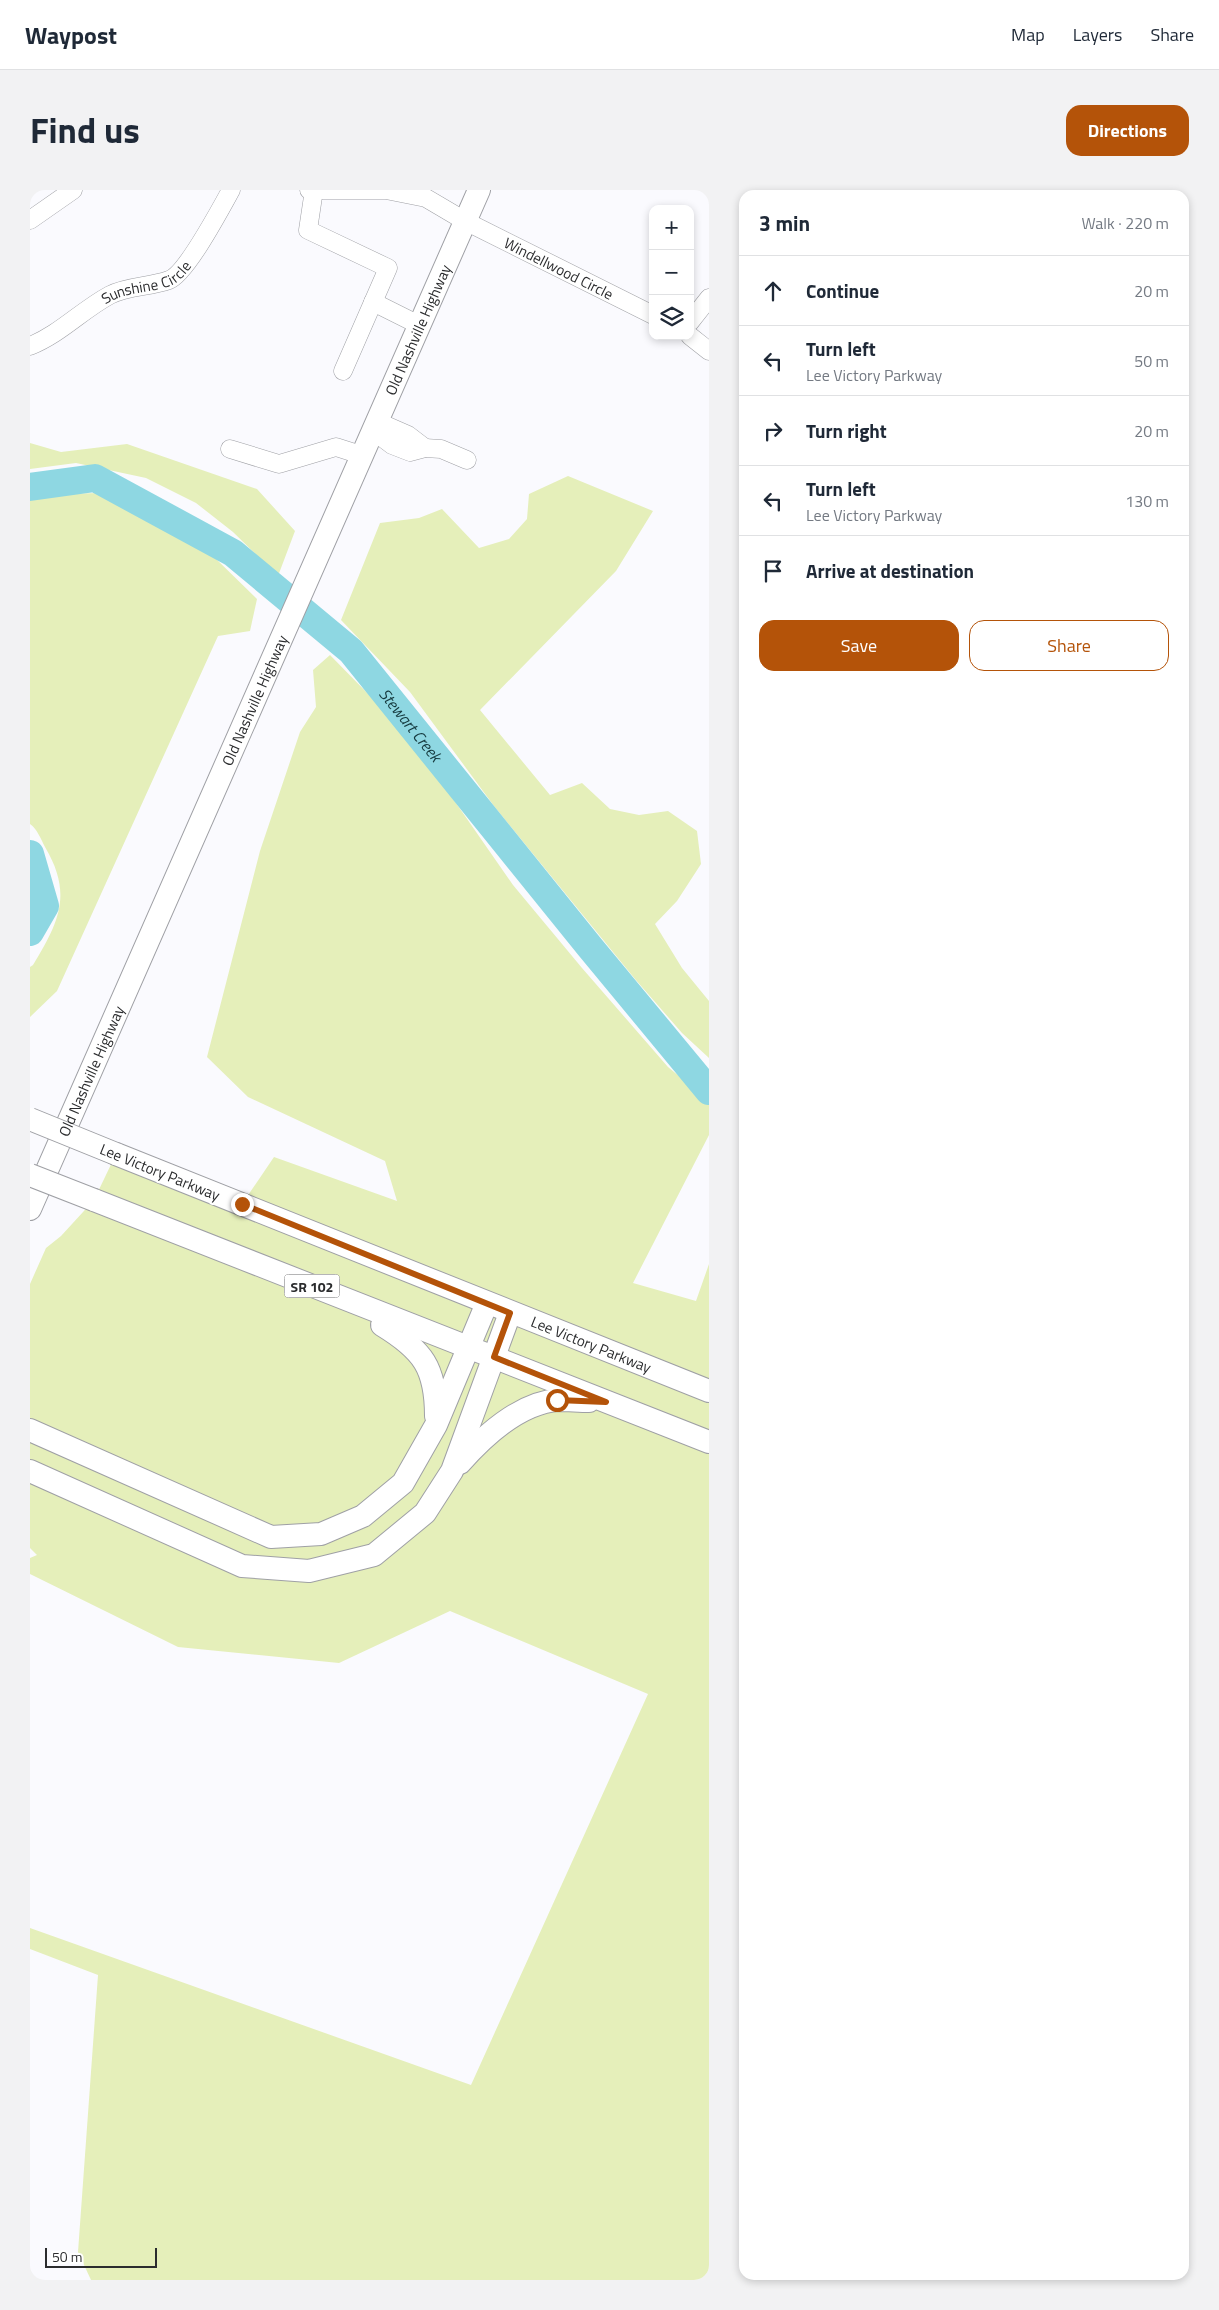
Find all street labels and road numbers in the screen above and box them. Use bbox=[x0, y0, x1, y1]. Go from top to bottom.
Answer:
street label: Windellwood Circle bbox=[500, 231, 618, 305]
street label: Sunshine Circle bbox=[97, 255, 196, 309]
street label: Old Nashville Highway bbox=[379, 261, 456, 399]
street label: Old Nashville Highway bbox=[215, 631, 293, 769]
street label: Old Nashville Highway bbox=[52, 1002, 130, 1140]
street label: Lee Victory Parkway bbox=[96, 1137, 224, 1207]
road number: SR 102 bbox=[284, 1274, 340, 1298]
street label: Lee Victory Parkway bbox=[528, 1310, 655, 1378]

